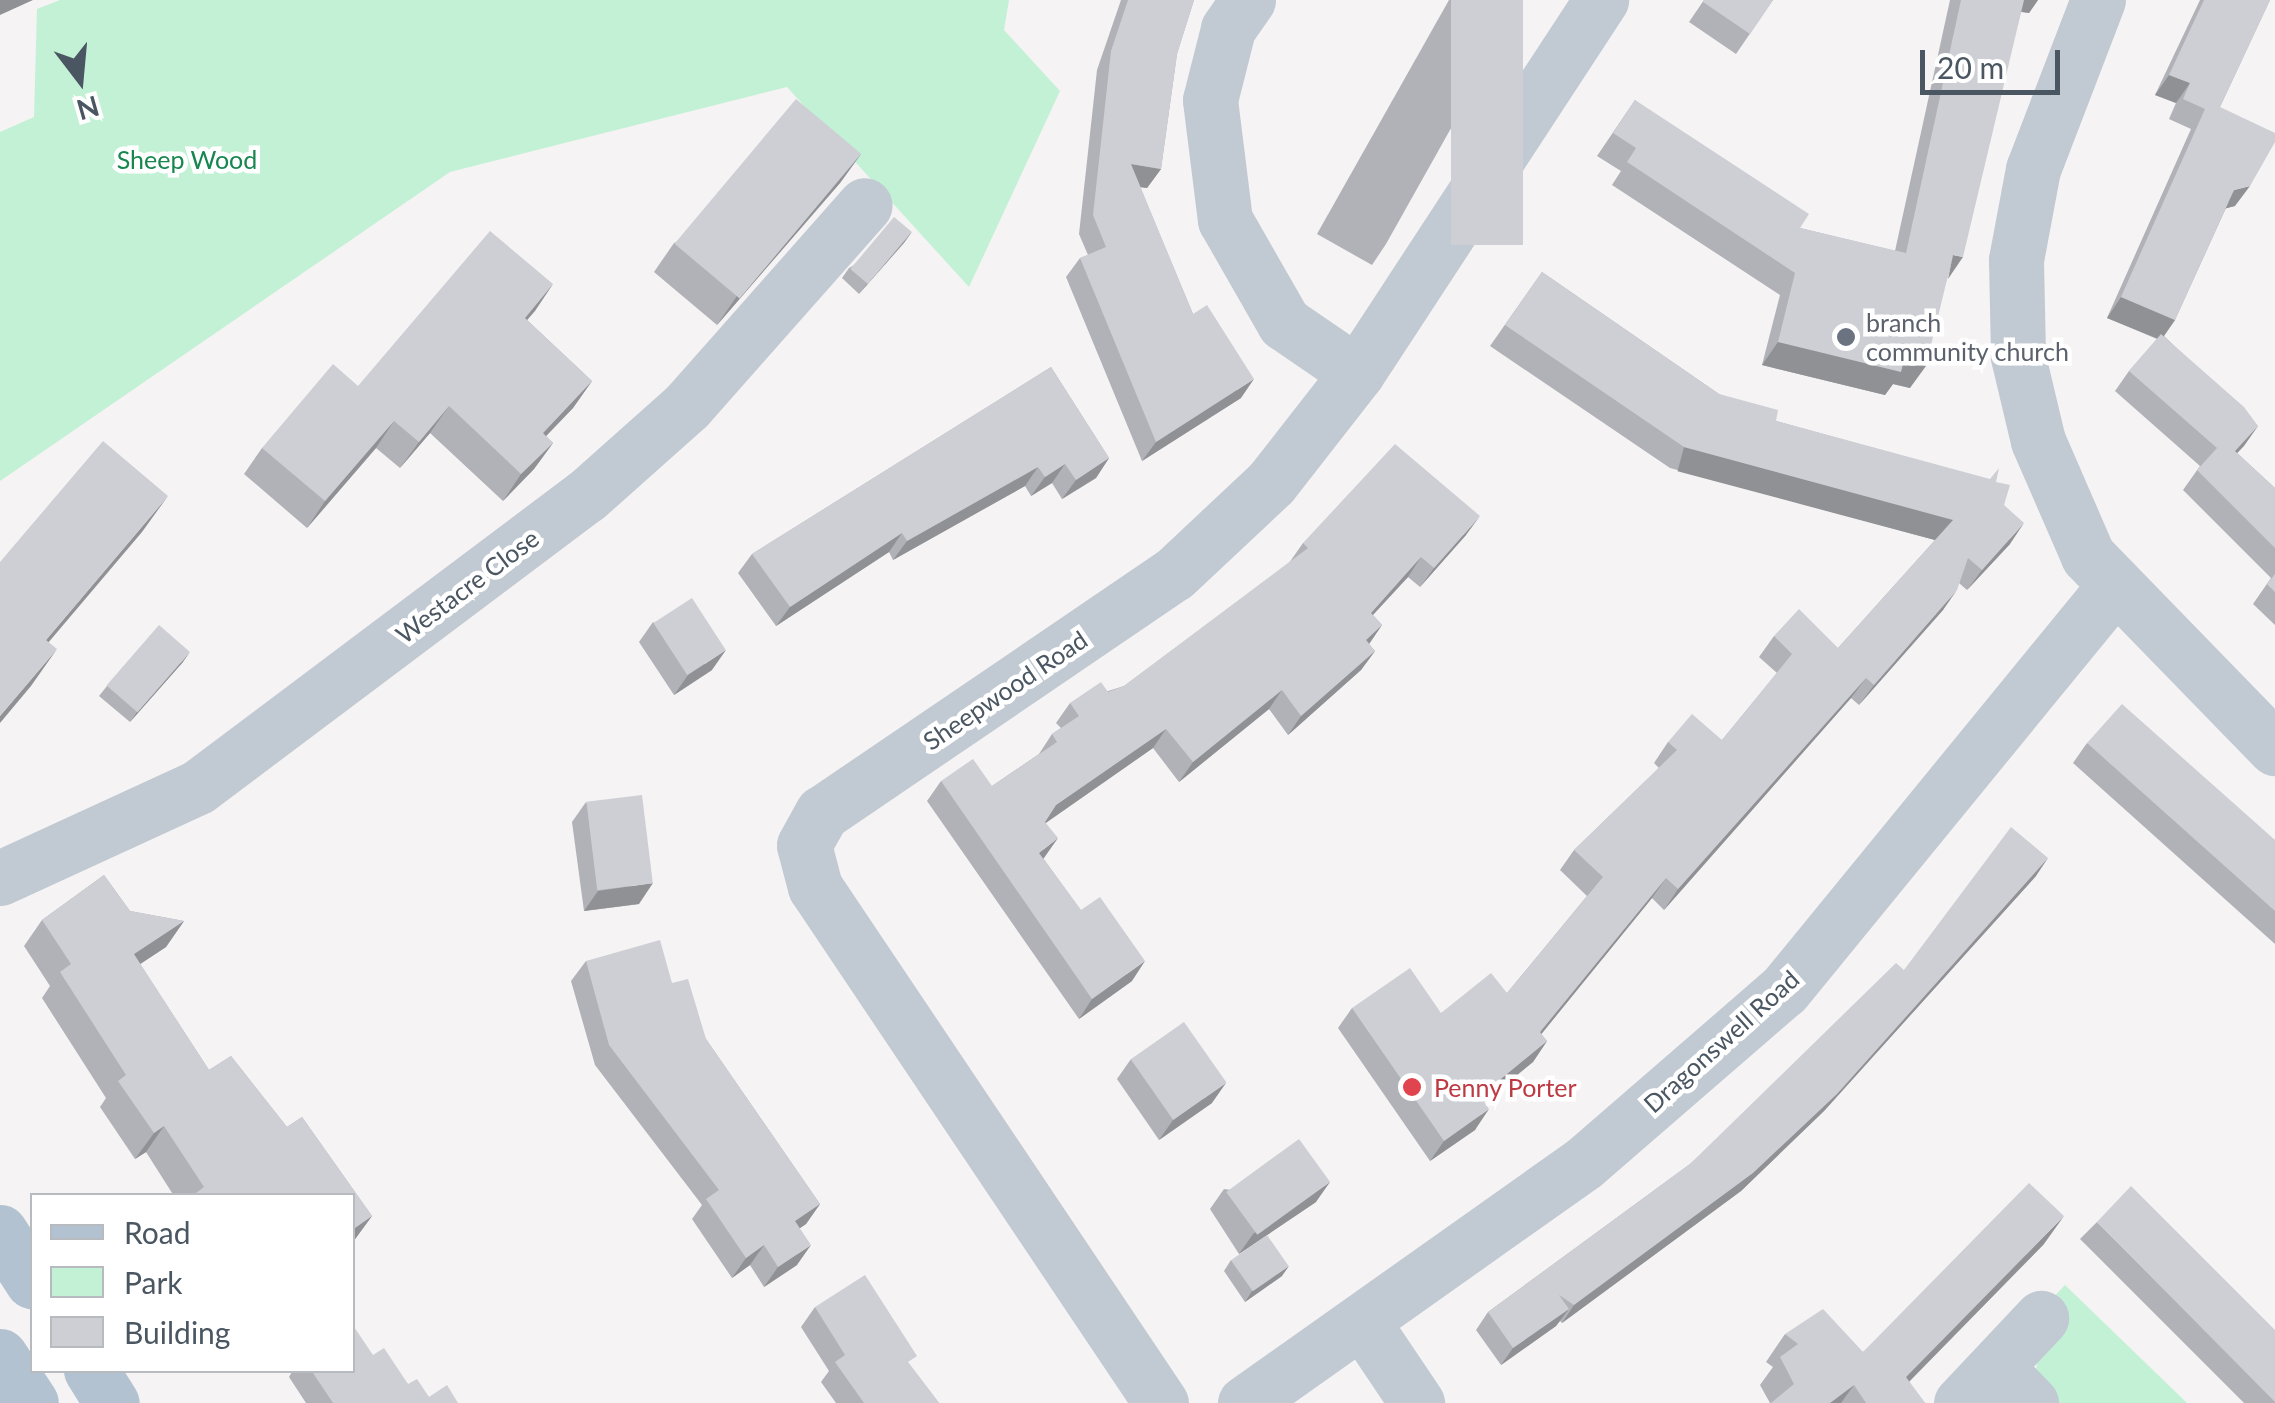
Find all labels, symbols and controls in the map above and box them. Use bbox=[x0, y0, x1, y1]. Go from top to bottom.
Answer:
north arrow bbox=[30, 30, 130, 130]
scale bar bbox=[1925, 30, 2065, 92]
text: 20 m bbox=[1937, 49, 2004, 85]
text: N bbox=[73, 90, 103, 128]
park label: Sheep Wood bbox=[117, 144, 257, 174]
place label: branch community church bbox=[1866, 308, 2069, 367]
marker: branch community church bbox=[1835, 326, 1857, 348]
street label: Westacre Close bbox=[390, 523, 544, 649]
street label: Sheepwood Road bbox=[917, 624, 1093, 756]
street label: Dragonswell Road bbox=[1637, 964, 1805, 1118]
place label: Penny Porter bbox=[1434, 1072, 1577, 1102]
marker: Penny Porter bbox=[1399, 1074, 1425, 1100]
legend bbox=[30, 1193, 355, 1373]
text: Road bbox=[124, 1214, 191, 1250]
text: Park bbox=[124, 1264, 183, 1300]
text: Building bbox=[124, 1314, 230, 1350]

